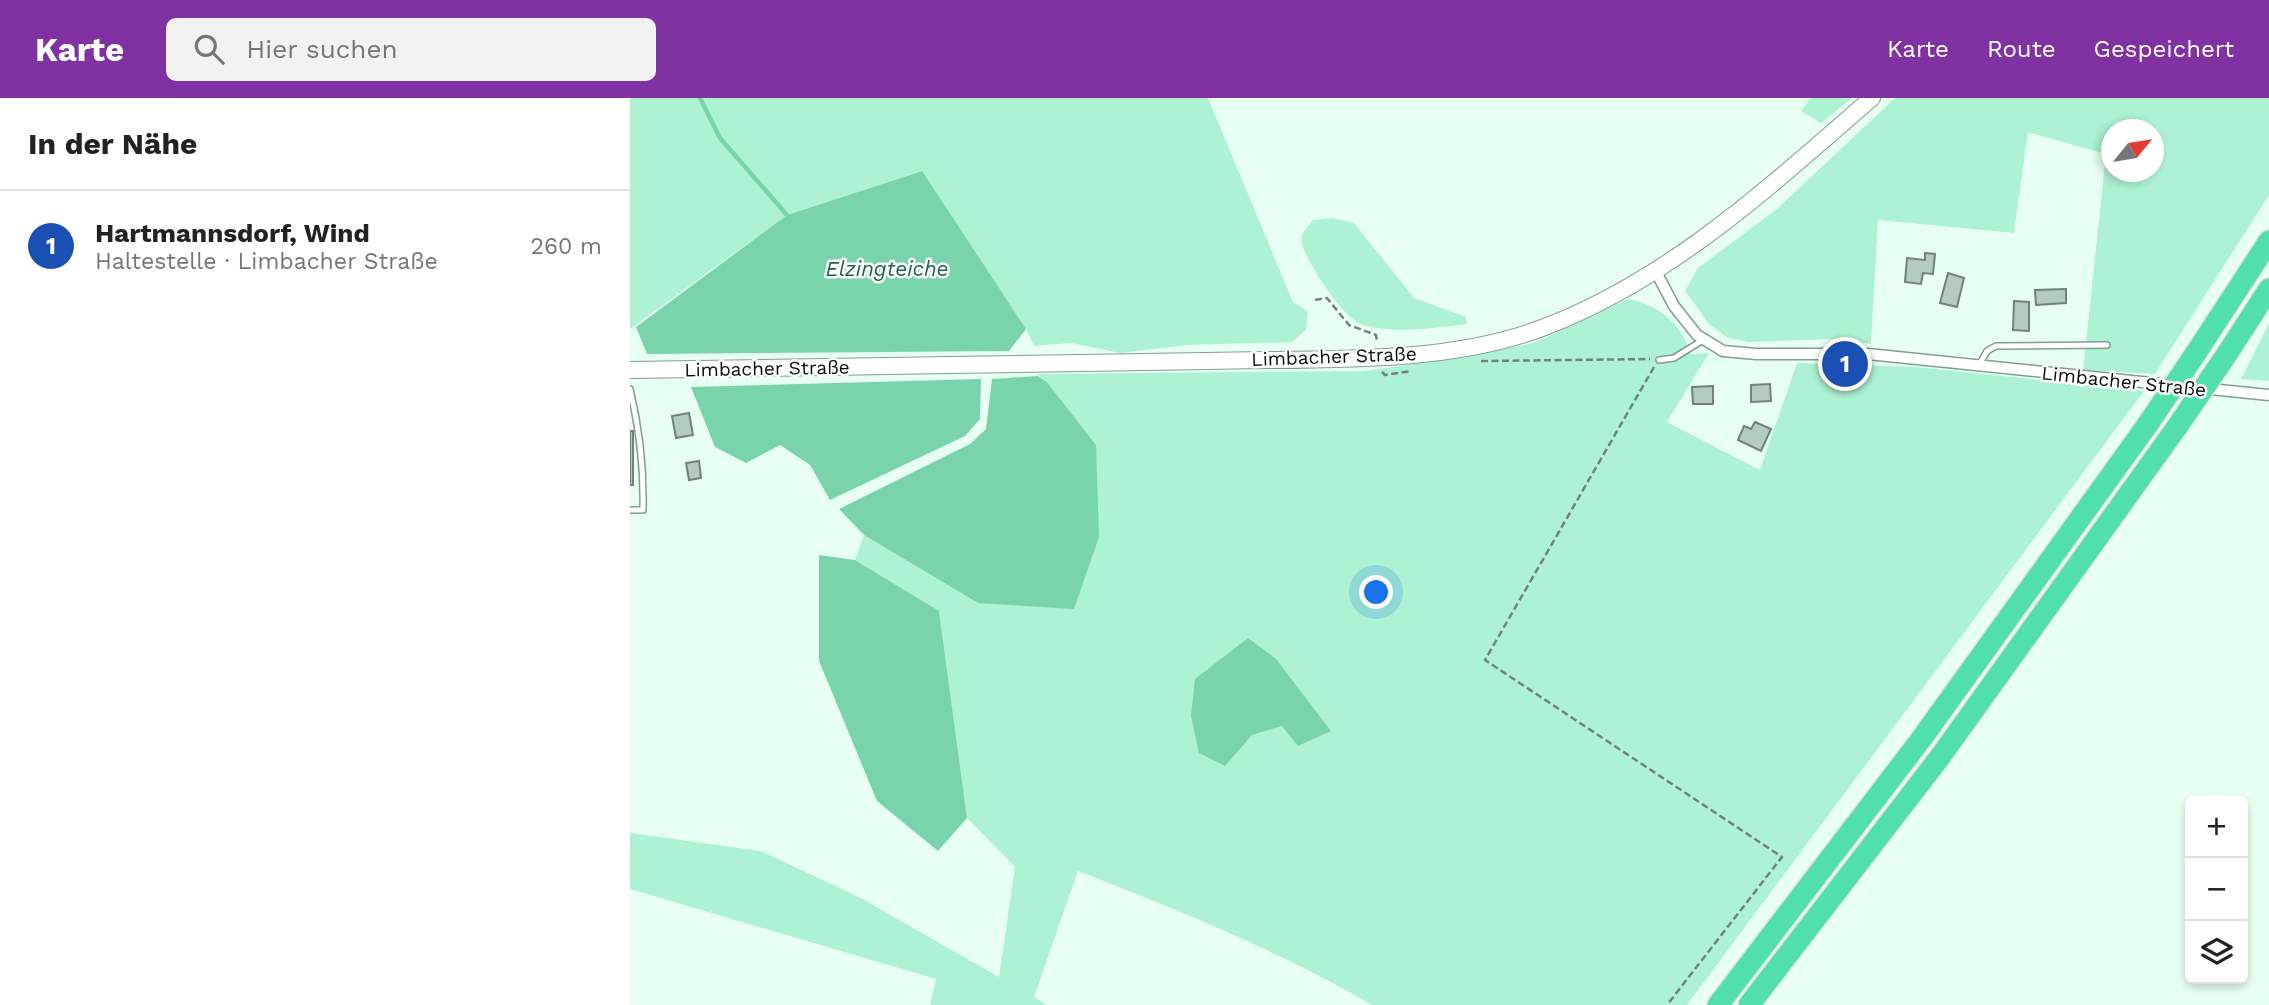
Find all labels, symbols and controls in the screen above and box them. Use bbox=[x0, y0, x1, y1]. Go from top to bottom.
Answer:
search box bbox=[166, 18, 656, 81]
text: Karte bbox=[35, 30, 124, 69]
icon: search bbox=[190, 30, 228, 68]
text: Hier suchen bbox=[246, 34, 398, 64]
text: Karte bbox=[1887, 35, 1949, 63]
text: Route bbox=[1987, 35, 2056, 63]
text: Gespeichert bbox=[2094, 35, 2234, 63]
north arrow bbox=[2101, 119, 2164, 182]
text: In der Nähe bbox=[28, 126, 197, 161]
text: Hartmannsdorf, Wind bbox=[95, 218, 370, 248]
text: 1 bbox=[46, 233, 56, 260]
text: 260 m bbox=[531, 233, 602, 260]
text: Haltestelle · Limbacher Straße bbox=[95, 248, 438, 275]
water label: Elzingteiche bbox=[826, 256, 948, 281]
pin: 1 bbox=[1822, 338, 1868, 390]
street label: Limbacher Straße bbox=[1251, 342, 1417, 371]
street label: Limbacher Straße bbox=[684, 356, 850, 381]
street label: Limbacher Straße bbox=[2040, 361, 2207, 402]
your location bbox=[1359, 575, 1393, 609]
map controls bbox=[2185, 795, 2248, 984]
button: + bbox=[2185, 795, 2248, 858]
button: − bbox=[2185, 858, 2248, 921]
button: layers bbox=[2185, 921, 2248, 984]

